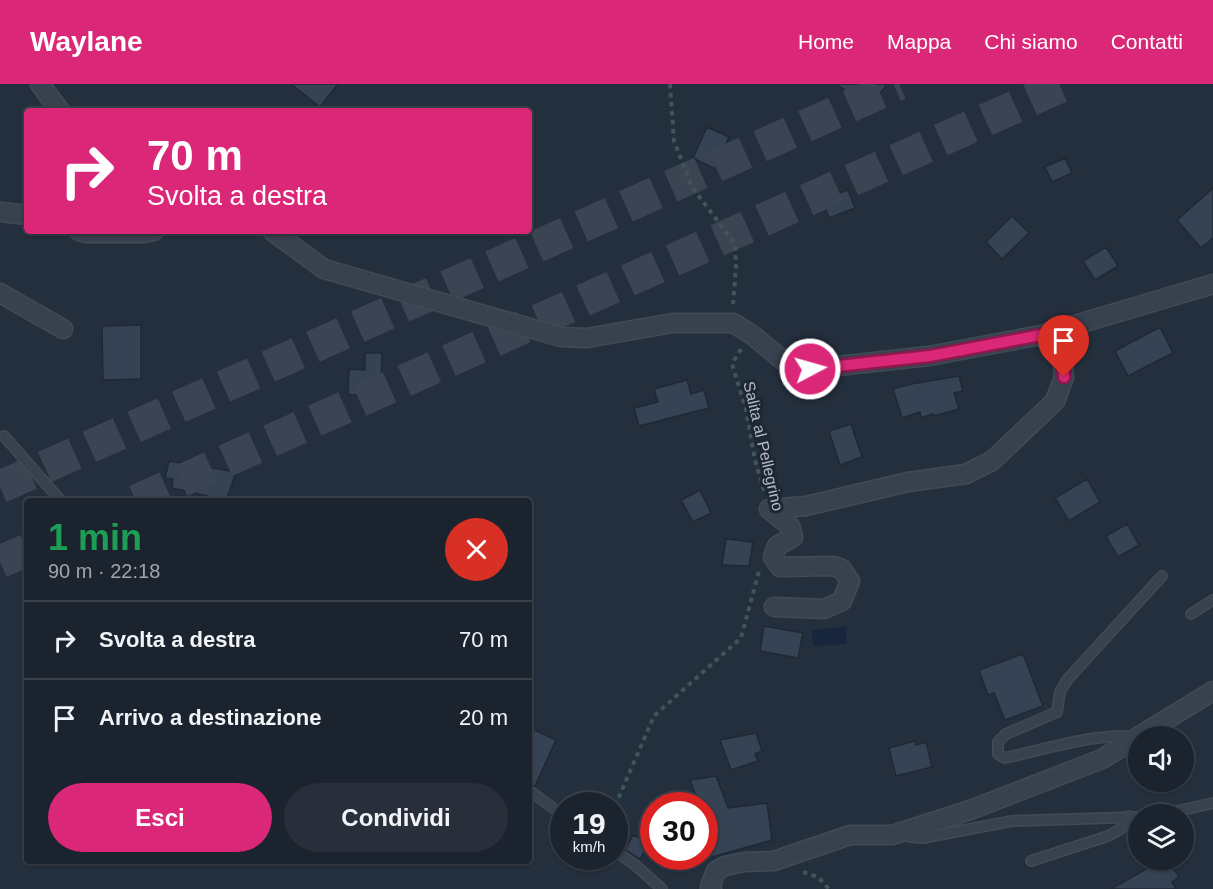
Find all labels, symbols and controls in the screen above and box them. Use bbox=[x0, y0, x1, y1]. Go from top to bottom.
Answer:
text: Waylane bbox=[30, 26, 143, 57]
text: Home bbox=[798, 30, 854, 53]
text: Mappa bbox=[887, 30, 951, 53]
text: Chi siamo bbox=[984, 30, 1078, 53]
text: Contatti bbox=[1111, 30, 1183, 53]
icon: right bbox=[48, 132, 126, 210]
text: 70 m bbox=[147, 132, 243, 179]
text: Svolta a destra bbox=[147, 181, 327, 211]
pin bbox=[1038, 315, 1089, 377]
icon: arrive bbox=[1047, 324, 1080, 357]
position arrow bbox=[778, 337, 842, 401]
street label: Salita al Pellegrino bbox=[740, 380, 787, 513]
text: 1 min bbox=[48, 517, 142, 558]
button: close bbox=[445, 518, 508, 581]
text: 90 m · 22:18 bbox=[48, 560, 160, 582]
icon: right bbox=[48, 624, 81, 657]
text: Svolta a destra bbox=[99, 627, 256, 652]
text: 70 m bbox=[459, 627, 508, 652]
icon: arrive bbox=[48, 702, 81, 735]
text: Arrivo a destinazione bbox=[99, 705, 322, 730]
text: 20 m bbox=[459, 705, 508, 730]
map controls bbox=[1128, 726, 1194, 870]
button: sound bbox=[1128, 726, 1194, 792]
button: Esci bbox=[48, 783, 272, 852]
button: Condividi bbox=[284, 783, 508, 852]
speed limit sign: 30 bbox=[640, 792, 718, 870]
button: layers bbox=[1128, 804, 1194, 870]
text: 19 bbox=[572, 807, 606, 840]
text: km/h bbox=[573, 838, 605, 855]

